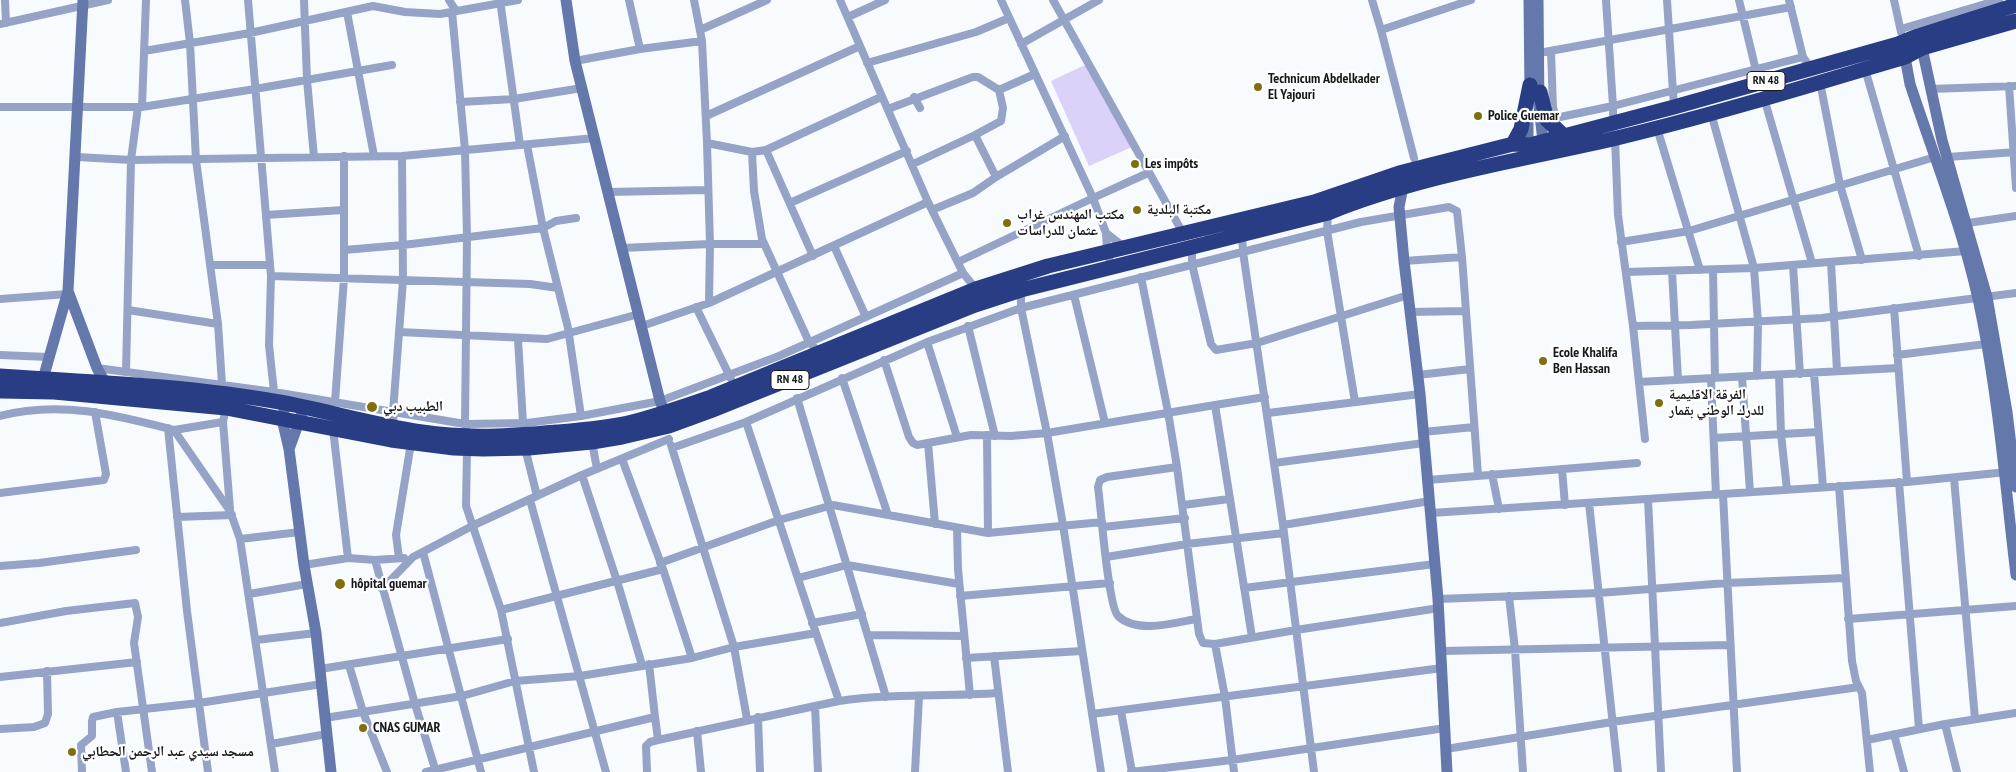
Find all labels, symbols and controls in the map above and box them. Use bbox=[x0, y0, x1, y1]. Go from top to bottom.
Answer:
place label: Technicum Abdelkader El Yajouri bbox=[1268, 71, 1380, 104]
road number: RN 48 bbox=[1747, 72, 1785, 90]
marker: Technicum Abdelkader El Yajouri bbox=[1252, 81, 1264, 93]
place label: Police Guemar bbox=[1488, 108, 1559, 124]
marker: Police Guemar bbox=[1472, 110, 1484, 122]
place label: Les impôts bbox=[1145, 156, 1198, 172]
marker: Les impôts bbox=[1129, 158, 1141, 170]
place label: مكتبة البلدية bbox=[1147, 202, 1211, 218]
marker: مكتبة البلدية bbox=[1131, 204, 1143, 216]
place label: مكتب المهندس غراب عثمان للدراسات bbox=[1017, 207, 1124, 240]
marker: مكتب المهندس غراب عثمان للدراسات bbox=[1001, 217, 1013, 229]
place label: Ecole Khalifa Ben Hassan bbox=[1553, 345, 1618, 378]
marker: Ecole Khalifa Ben Hassan bbox=[1537, 355, 1549, 367]
road number: RN 48 bbox=[771, 370, 809, 390]
place label: الفرقة الاقليمية للدرك الوطني بقمار bbox=[1669, 387, 1764, 420]
marker: الفرقة الاقليمية للدرك الوطني بقمار bbox=[1653, 397, 1665, 409]
place label: الطبيب دبي bbox=[383, 399, 443, 415]
marker: الطبيب دبي bbox=[365, 400, 379, 414]
place label: hôpital guemar bbox=[351, 576, 427, 592]
marker: hôpital guemar bbox=[333, 577, 347, 591]
place label: CNAS GUMAR bbox=[373, 720, 441, 736]
marker: CNAS GUMAR bbox=[357, 722, 369, 734]
place label: مسجد سيدي عبد الرحمن الحطابي bbox=[82, 744, 254, 760]
marker: مسجد سيدي عبد الرحمن الحطابي bbox=[66, 746, 78, 758]

